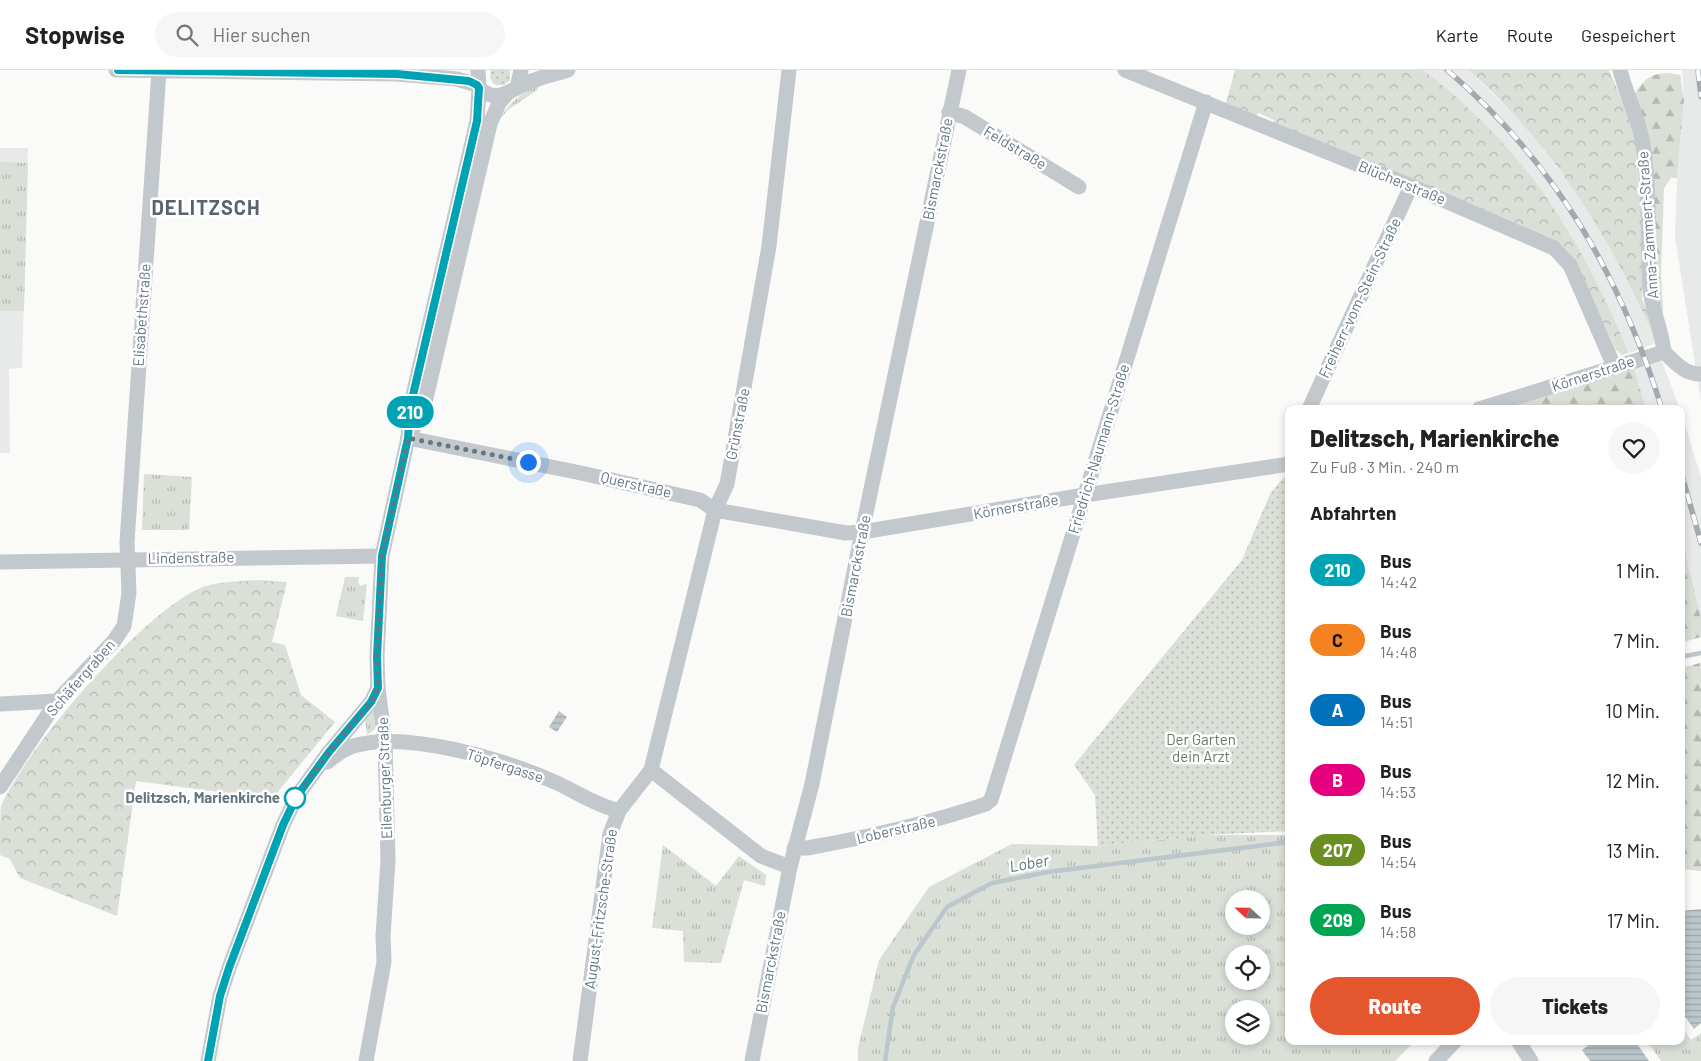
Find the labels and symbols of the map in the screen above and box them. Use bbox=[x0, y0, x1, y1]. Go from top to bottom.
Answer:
street label: Bismarckstraße bbox=[918, 116, 956, 221]
street label: Feldstraße bbox=[981, 121, 1050, 173]
street label: Anna-Zammert-Straße bbox=[1633, 151, 1661, 299]
street label: Blücherstraße bbox=[1356, 156, 1449, 208]
district label: DELITZSCH bbox=[151, 195, 261, 219]
street label: Freiherr-vom-Stein-Straße bbox=[1314, 215, 1404, 381]
street label: Elisabethstraße bbox=[128, 263, 154, 367]
street label: Körnerstraße bbox=[1549, 351, 1636, 395]
street label: Friedrich-Naumann-Straße bbox=[1064, 362, 1132, 536]
street label: Grünstraße bbox=[721, 386, 753, 461]
line badge: 210 bbox=[381, 396, 439, 428]
your location bbox=[516, 450, 541, 475]
street label: Querstraße bbox=[599, 467, 673, 501]
street label: Körnerstraße bbox=[972, 490, 1060, 522]
street label: Bismarckstraße bbox=[836, 513, 874, 618]
street label: Lindenstraße bbox=[147, 547, 234, 567]
street label: Schäfergraben bbox=[42, 635, 118, 719]
street label: Eilenburger Straße bbox=[373, 717, 395, 839]
park label: Der Garten dein Arzt bbox=[1166, 730, 1236, 765]
street label: Töpfergasse bbox=[465, 744, 546, 786]
marker: Delitzsch, Marienkirche bbox=[284, 787, 306, 809]
place label: Delitzsch, Marienkirche bbox=[125, 788, 280, 806]
street label: Loberstraße bbox=[855, 811, 937, 847]
street label: August-Fritzsche-Straße bbox=[580, 827, 620, 990]
water label: Lober bbox=[1008, 849, 1051, 875]
north arrow bbox=[1225, 890, 1270, 935]
street label: Bismarckstraße bbox=[751, 909, 789, 1014]

